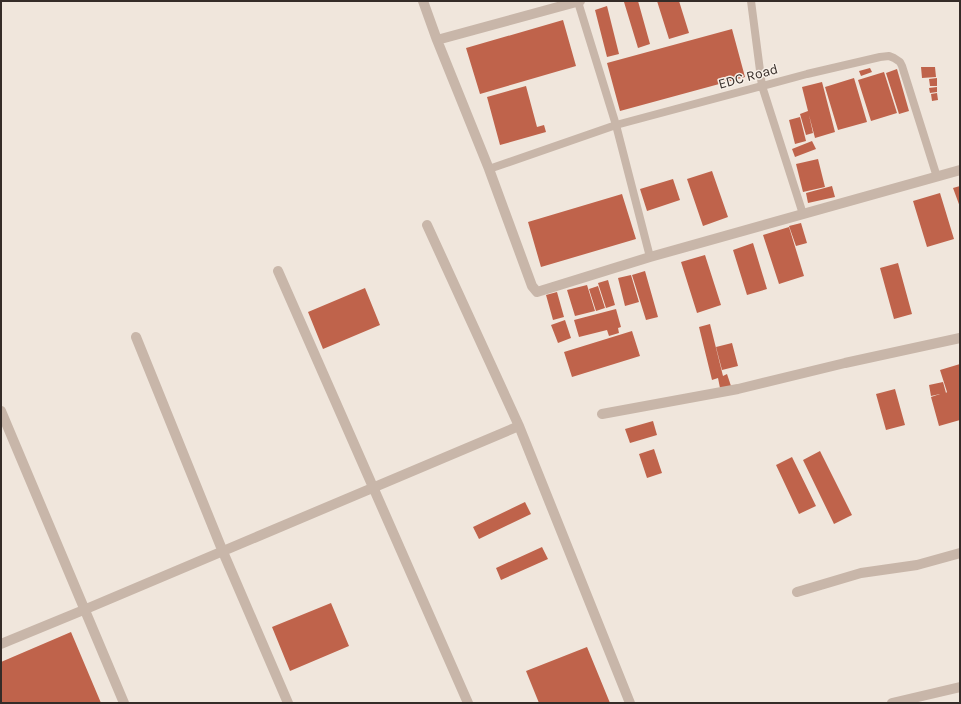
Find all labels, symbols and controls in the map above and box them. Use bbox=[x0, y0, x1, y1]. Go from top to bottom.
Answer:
street label: EDC Road bbox=[716, 60, 780, 93]

